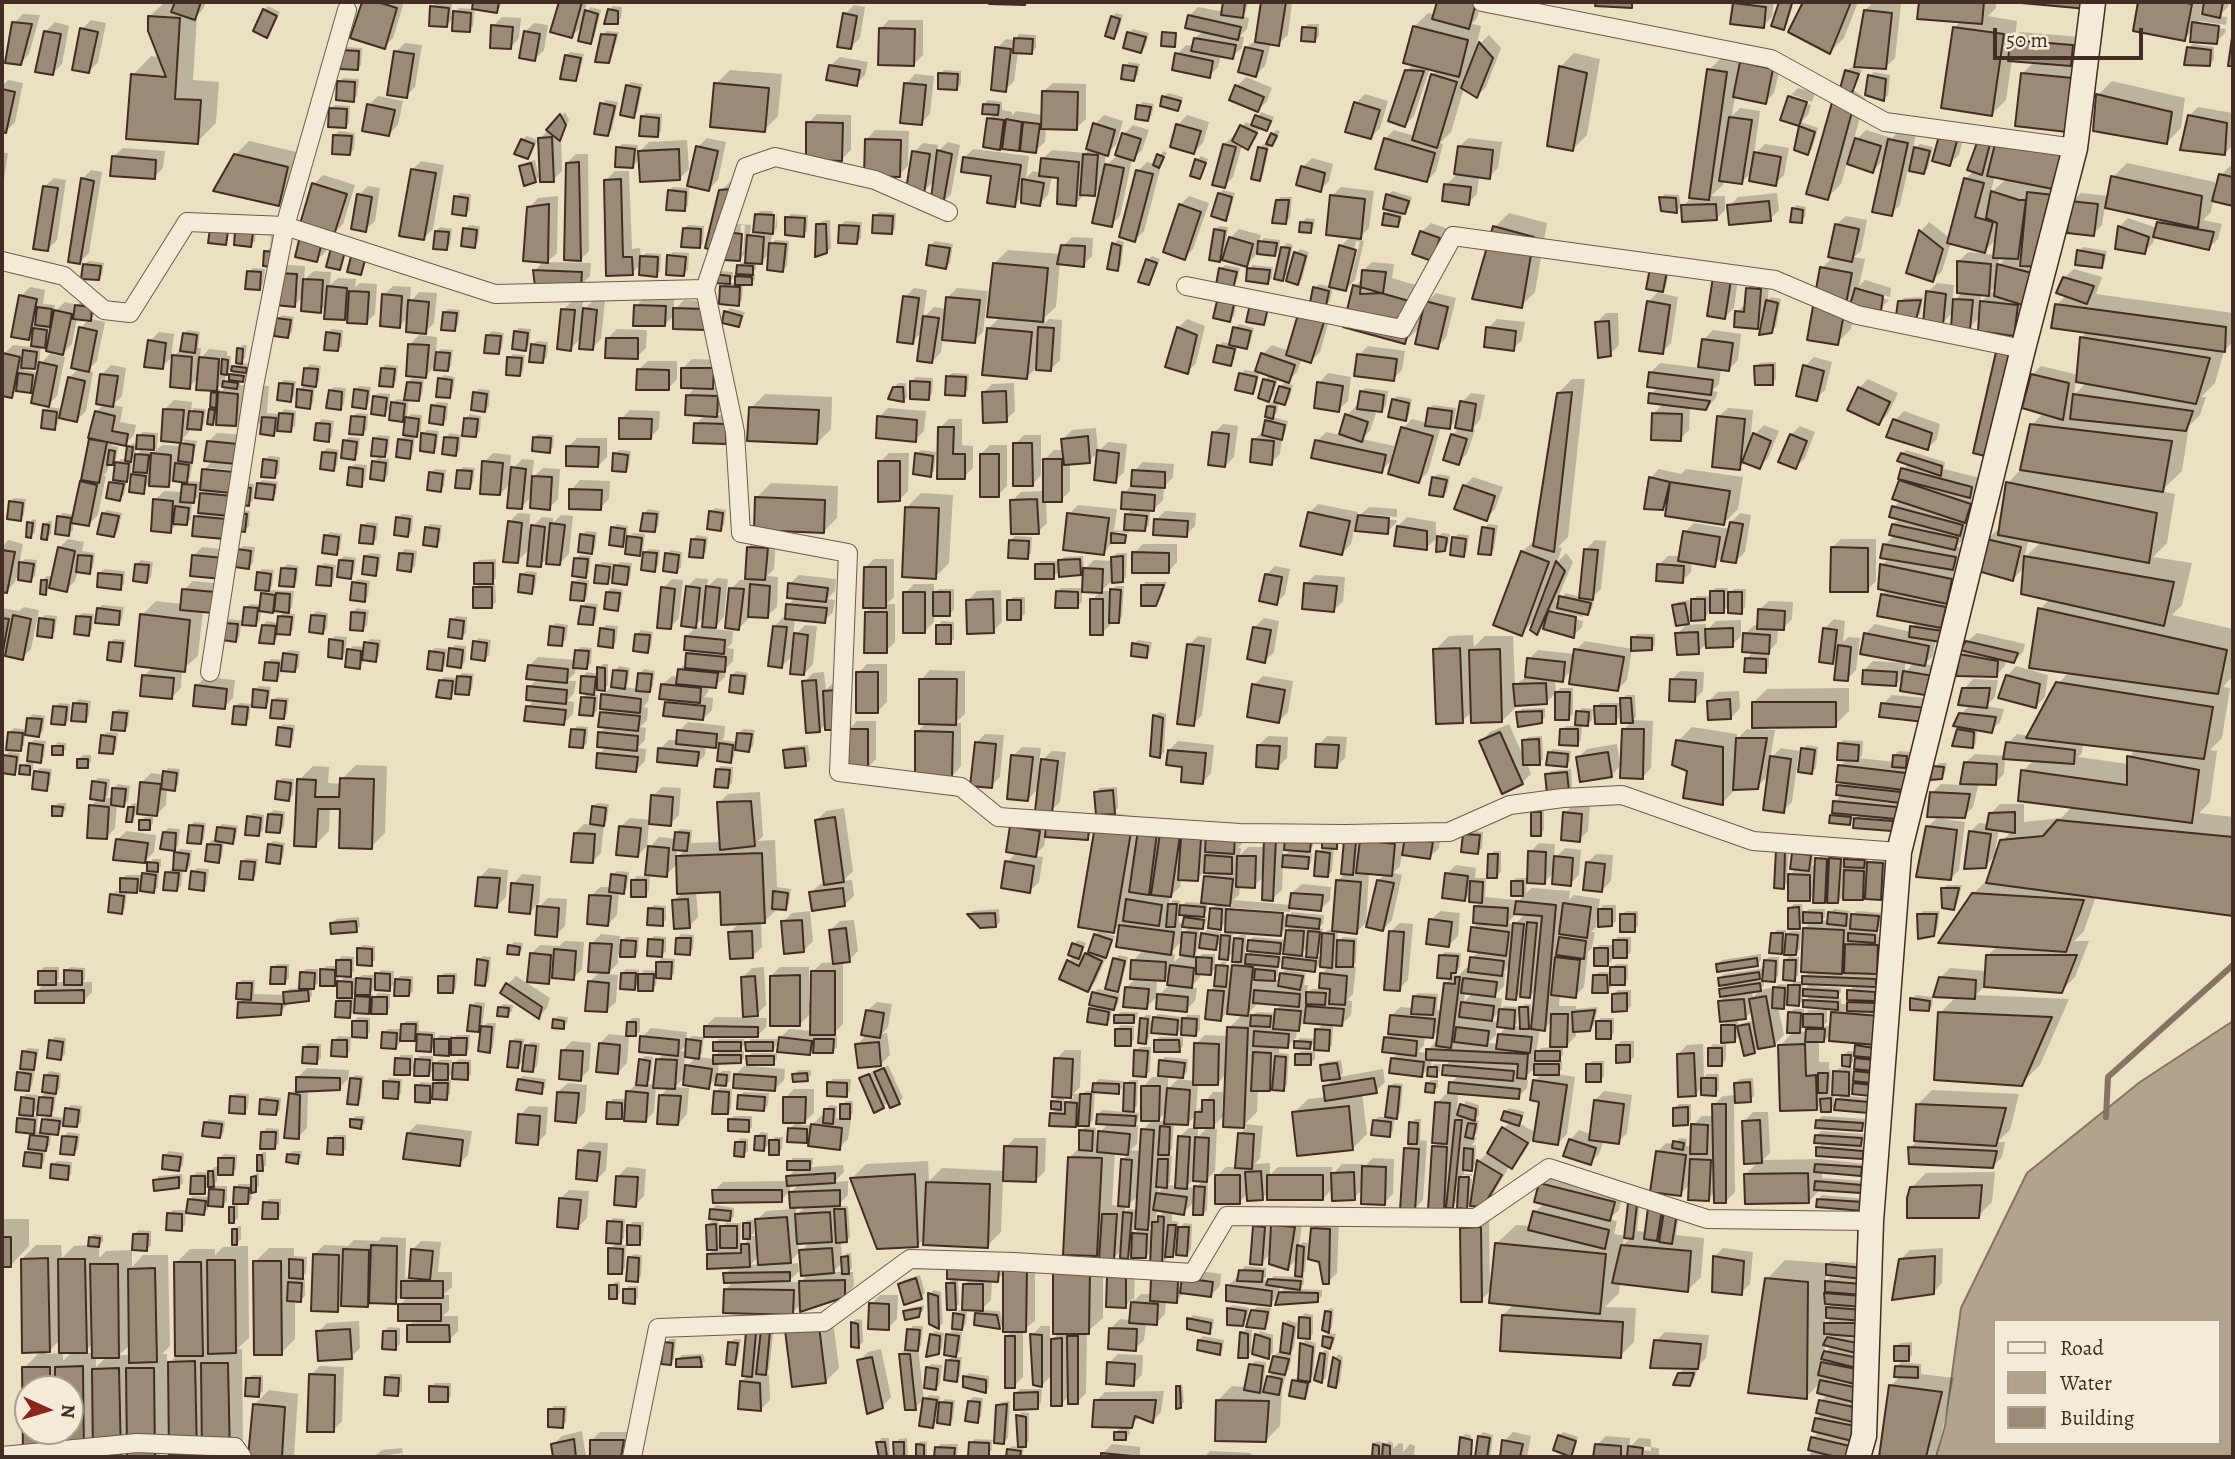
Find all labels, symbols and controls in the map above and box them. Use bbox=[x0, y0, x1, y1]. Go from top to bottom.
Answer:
scale bar bbox=[1997, 14, 2148, 58]
text: 50 m bbox=[2006, 26, 2048, 54]
legend bbox=[1994, 1319, 2221, 1445]
text: Road bbox=[2060, 1334, 2104, 1362]
text: Water bbox=[2060, 1369, 2112, 1397]
north arrow bbox=[14, 1375, 84, 1445]
text: N bbox=[55, 1404, 81, 1419]
text: Building bbox=[2060, 1404, 2134, 1432]

